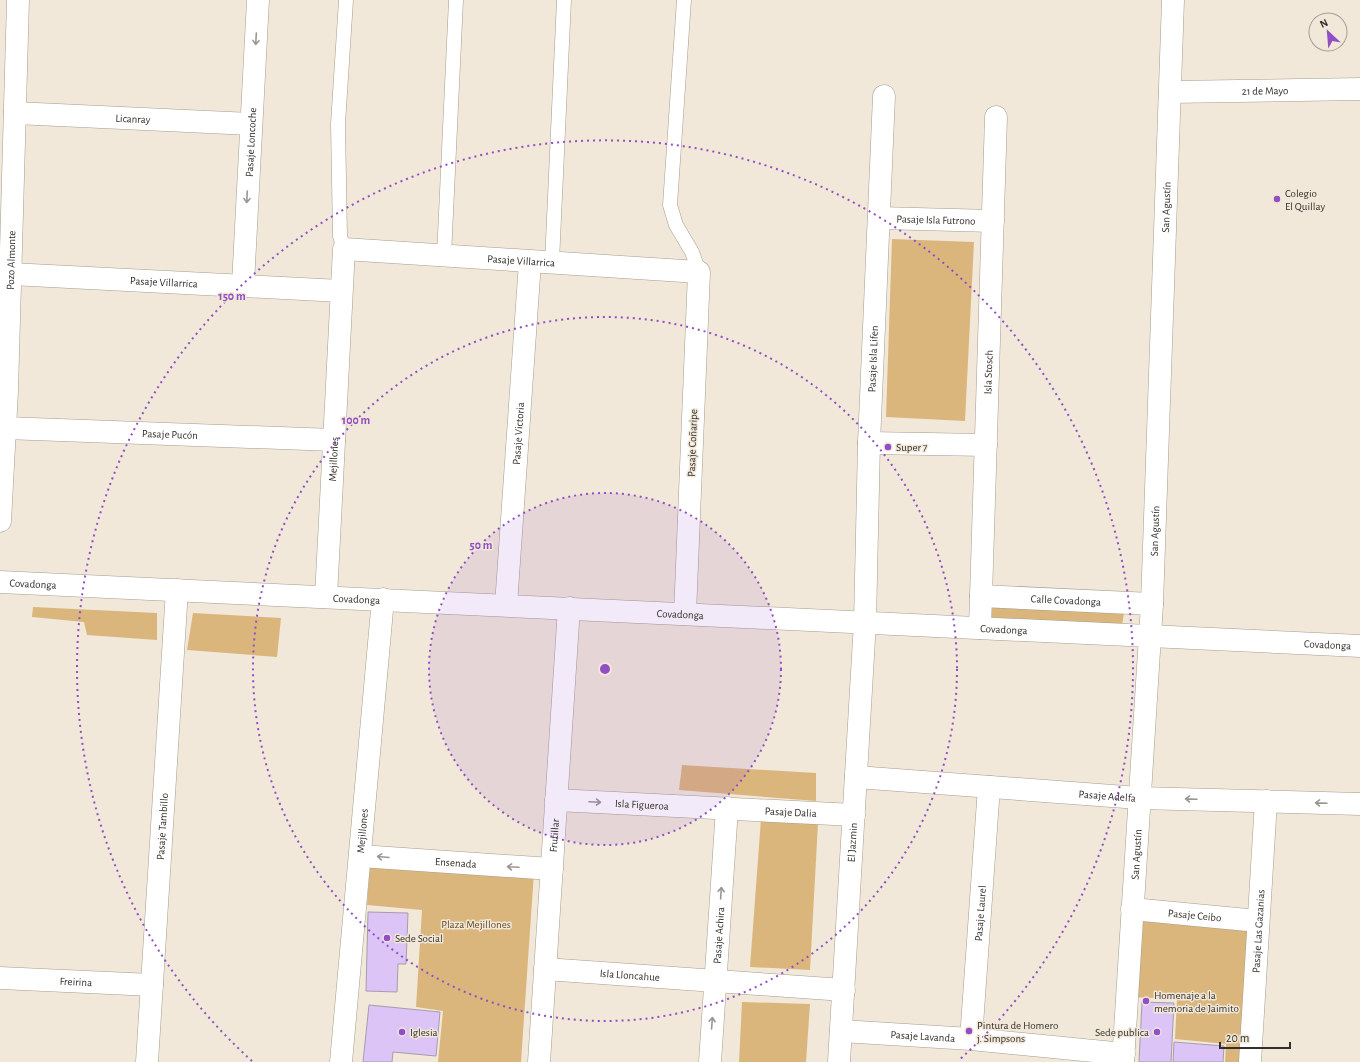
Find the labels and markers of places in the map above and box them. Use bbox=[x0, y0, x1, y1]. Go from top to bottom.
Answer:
place label: Colegio El Quillay bbox=[1285, 188, 1325, 212]
marker: Colegio El Quillay bbox=[1272, 194, 1282, 204]
marker: Super 7 bbox=[883, 442, 893, 452]
place label: Super 7 bbox=[896, 442, 928, 453]
centre of rings bbox=[598, 662, 612, 676]
marker: Sede Social bbox=[382, 933, 392, 943]
place label: Sede Social bbox=[395, 933, 443, 944]
place label: Homenaje a la memoria de Jaimito bbox=[1154, 990, 1239, 1014]
marker: Homenaje a la memoria de Jaimito bbox=[1141, 996, 1151, 1006]
place label: Pintura de Homero j. Simpsons bbox=[977, 1020, 1058, 1044]
marker: Pintura de Homero j. Simpsons bbox=[964, 1026, 974, 1036]
marker: Iglesia bbox=[397, 1027, 407, 1037]
place label: Iglesia bbox=[410, 1027, 438, 1038]
place label: Sede publica bbox=[1095, 1027, 1149, 1038]
marker: Sede publica bbox=[1152, 1027, 1162, 1037]

